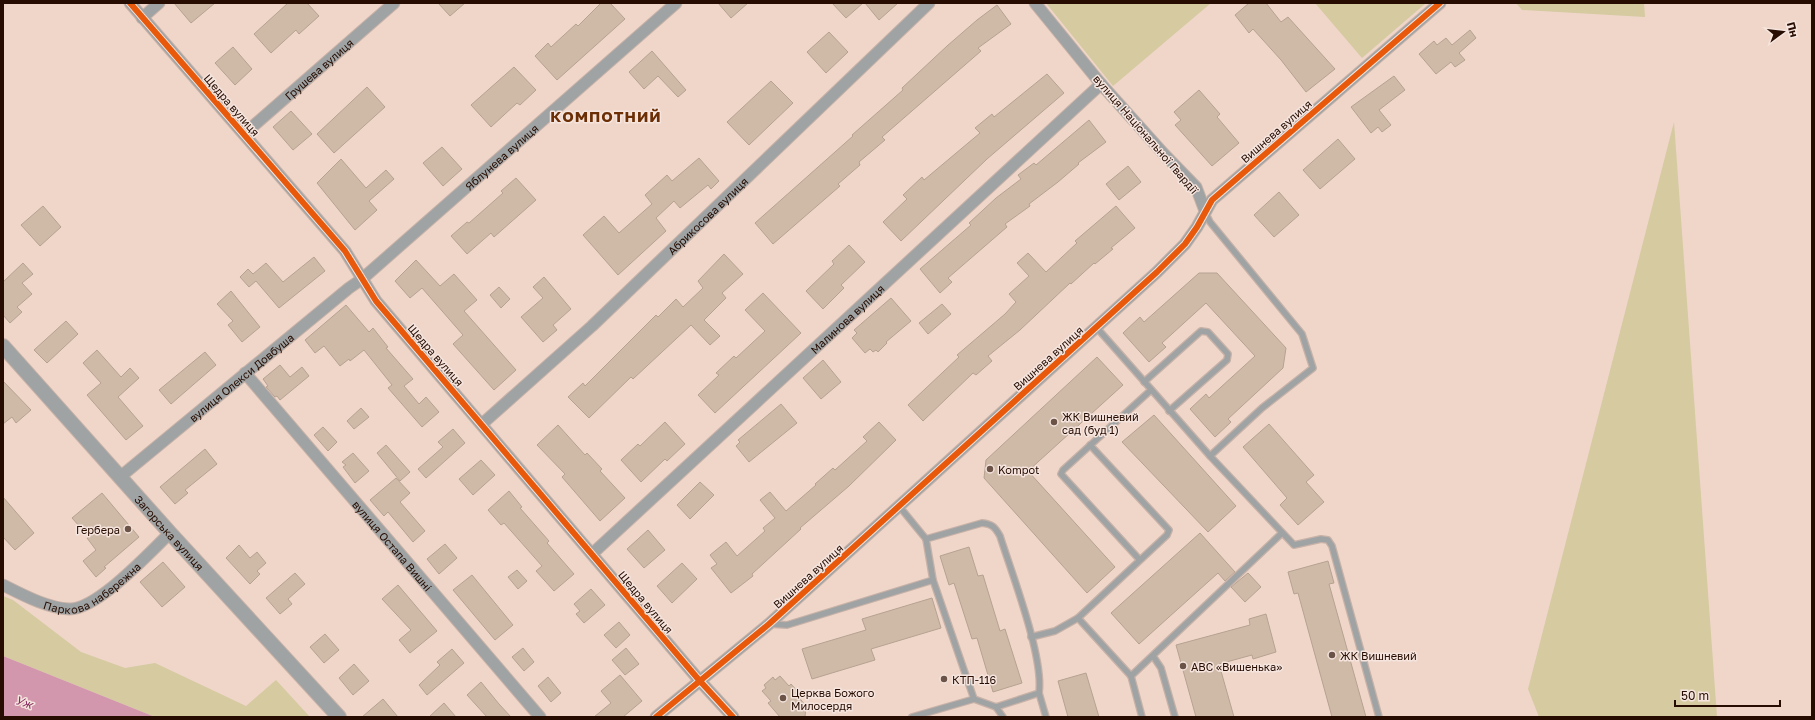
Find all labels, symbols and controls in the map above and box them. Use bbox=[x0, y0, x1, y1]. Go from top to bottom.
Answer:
north arrow bbox=[1763, 12, 1803, 52]
text: Пн bbox=[1785, 20, 1801, 38]
street label: Грушева вулиця bbox=[282, 36, 355, 102]
street label: Щедра вулиця bbox=[202, 71, 262, 139]
street label: вулиця Національної Гвардії bbox=[1091, 72, 1202, 197]
street label: Вишнева вулиця bbox=[1238, 97, 1314, 165]
district label: КОМПОТНИЙ bbox=[550, 107, 662, 125]
street label: Яблунева вулиця bbox=[462, 121, 540, 192]
street label: Абрикосова вулиця bbox=[664, 174, 750, 257]
street label: Малинова вулиця bbox=[807, 281, 886, 356]
street label: Щедра вулиця bbox=[406, 321, 466, 389]
street label: Вишнева вулиця bbox=[1010, 323, 1086, 393]
street label: вулиця Олекси Довбуша bbox=[186, 330, 296, 424]
place label: ЖК Вишневий сад (буд 1) bbox=[1062, 410, 1139, 436]
marker: ЖК Вишневий сад (буд 1) bbox=[1049, 417, 1059, 427]
place label: Kompot bbox=[998, 463, 1039, 476]
marker: Kompot bbox=[985, 464, 995, 474]
street label: Загорська вулиця bbox=[132, 492, 207, 573]
street label: вулиця Остапа Вишні bbox=[350, 497, 435, 593]
place label: Гербера bbox=[76, 523, 120, 536]
marker: Гербера bbox=[123, 524, 133, 534]
street label: Вишнева вулиця bbox=[770, 541, 846, 611]
street label: Паркова набережна bbox=[42, 559, 143, 616]
street label: Щедра вулиця bbox=[616, 568, 676, 636]
place label: ЖК Вишневий bbox=[1340, 649, 1417, 662]
marker: ЖК Вишневий bbox=[1327, 650, 1337, 660]
place label: ABC «Вишенька» bbox=[1191, 660, 1282, 673]
marker: ABC «Вишенька» bbox=[1178, 661, 1188, 671]
place label: КТП-116 bbox=[952, 673, 997, 686]
marker: КТП-116 bbox=[939, 674, 949, 684]
scale bar bbox=[1675, 682, 1780, 708]
place label: Церква Божого Милосердя bbox=[791, 686, 875, 712]
text: 50 m bbox=[1681, 688, 1709, 703]
water label: Уж bbox=[13, 692, 36, 712]
marker: Церква Божого Милосердя bbox=[778, 693, 788, 703]

